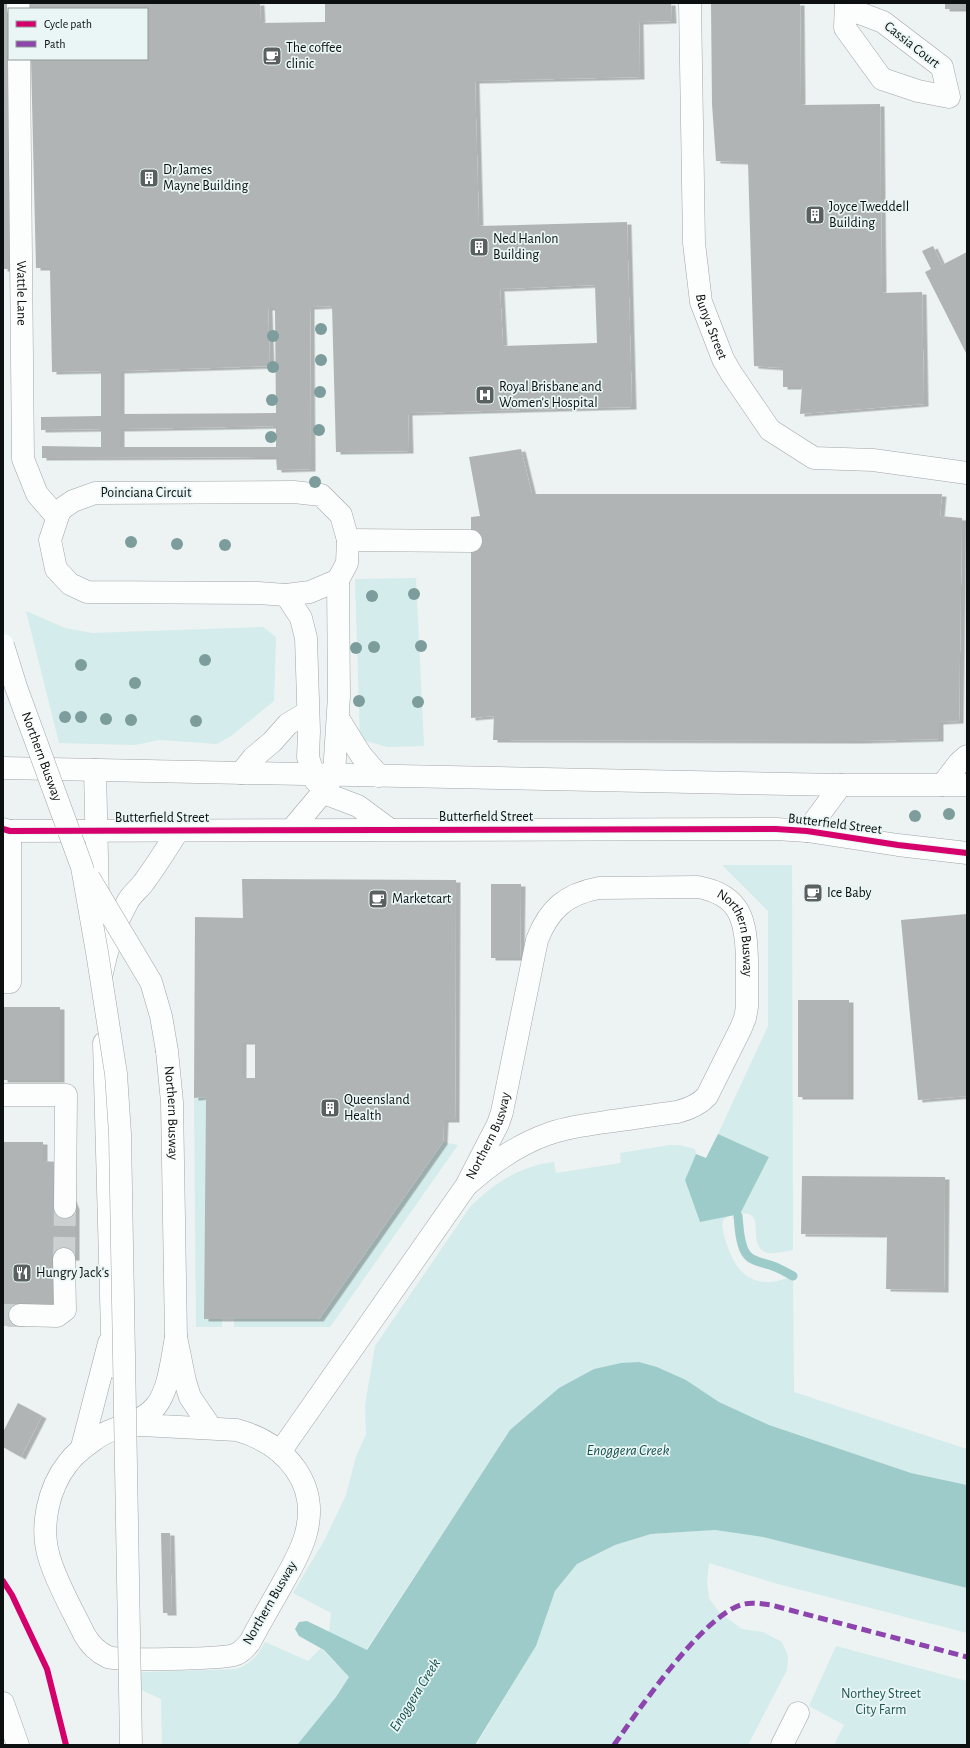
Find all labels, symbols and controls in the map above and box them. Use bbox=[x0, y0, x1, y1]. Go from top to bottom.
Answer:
legend bbox=[8, 8, 148, 60]
text: Cycle path bbox=[44, 18, 92, 31]
street label: Cassia Court bbox=[882, 19, 943, 71]
text: Path bbox=[44, 38, 66, 50]
place label: The coffee clinic bbox=[286, 41, 342, 71]
cafe icon: The coffee clinic bbox=[261, 45, 283, 67]
place label: Dr James Mayne Building bbox=[163, 163, 249, 193]
building icon: Dr James Mayne Building bbox=[138, 167, 160, 189]
place label: Joyce Tweddell Building bbox=[829, 200, 909, 230]
building icon: Joyce Tweddell Building bbox=[804, 204, 826, 226]
place label: Ned Hanlon Building bbox=[493, 232, 559, 262]
building icon: Ned Hanlon Building bbox=[468, 236, 490, 258]
street label: Wattle Lane bbox=[14, 260, 29, 326]
street label: Bunya Street bbox=[693, 293, 730, 362]
place label: Royal Brisbane and Women’s Hospital bbox=[499, 380, 602, 410]
hospital icon: Royal Brisbane and Women’s Hospital bbox=[474, 384, 496, 406]
street label: Poinciana Circuit bbox=[101, 486, 192, 500]
street label: Northern Busway bbox=[19, 710, 64, 803]
street label: Butterfield Street bbox=[439, 810, 534, 824]
street label: Butterfield Street bbox=[115, 811, 210, 825]
street label: Butterfield Street bbox=[787, 811, 883, 837]
cafe icon: Ice Baby bbox=[802, 882, 824, 904]
place label: Ice Baby bbox=[827, 886, 872, 900]
street label: Northern Busway bbox=[715, 887, 754, 977]
cafe icon: Marketcart bbox=[367, 888, 389, 910]
place label: Marketcart bbox=[392, 892, 452, 906]
street label: Northern Busway bbox=[161, 1065, 180, 1160]
street label: Northern Busway bbox=[464, 1091, 513, 1182]
place label: Queensland Health bbox=[344, 1093, 410, 1123]
building icon: Queensland Health bbox=[319, 1097, 341, 1119]
restaurant icon: Hungry Jack's bbox=[11, 1262, 33, 1284]
place label: Hungry Jack's bbox=[36, 1266, 109, 1280]
water label: Enoggera Creek bbox=[587, 1443, 669, 1458]
street label: Northern Busway bbox=[240, 1559, 300, 1647]
water label: Enoggera Creek bbox=[387, 1656, 443, 1734]
park label: Northey Street City Farm bbox=[841, 1687, 922, 1717]

